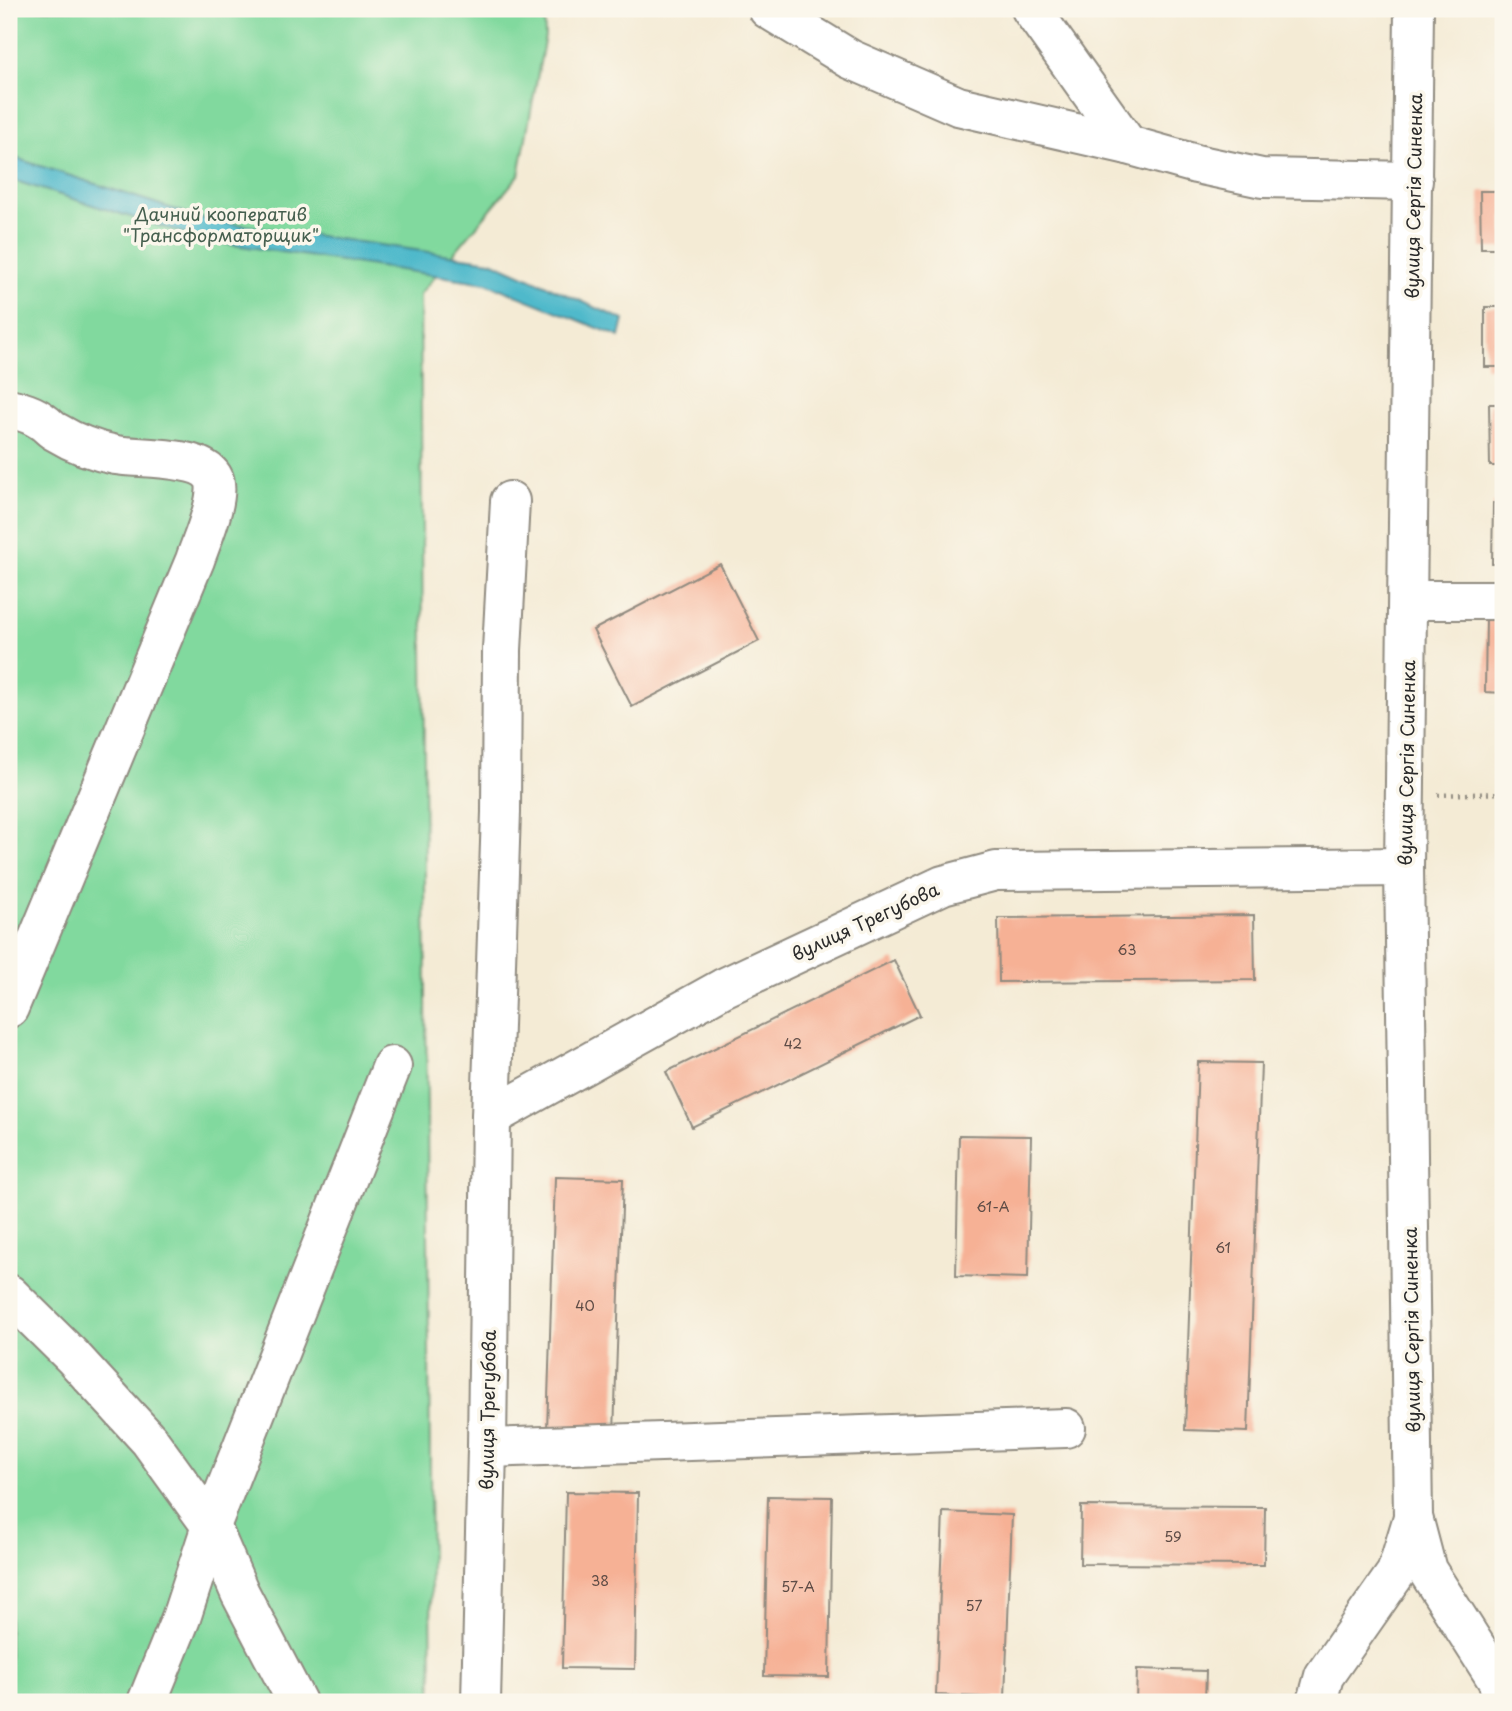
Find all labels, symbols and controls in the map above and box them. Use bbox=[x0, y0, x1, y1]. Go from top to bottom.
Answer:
street label: вулиця Сергія Синенка bbox=[1398, 92, 1428, 299]
park label: Дачний кооператив "Трансформаторщик" bbox=[123, 200, 319, 248]
street label: вулиця Сергія Синенка bbox=[1391, 659, 1421, 866]
street label: вулиця Трегубова bbox=[787, 875, 944, 967]
house number: 63 bbox=[1118, 939, 1136, 960]
house number: 42 bbox=[784, 1033, 802, 1054]
house number: 61-А bbox=[977, 1196, 1010, 1217]
street label: вулиця Сергія Синенка bbox=[1396, 1226, 1426, 1433]
house number: 61 bbox=[1215, 1237, 1231, 1258]
house number: 40 bbox=[575, 1295, 595, 1316]
street label: вулиця Трегубова bbox=[472, 1329, 502, 1490]
house number: 59 bbox=[1164, 1526, 1182, 1547]
house number: 38 bbox=[591, 1570, 609, 1591]
house number: 57-А bbox=[781, 1576, 815, 1597]
house number: 57 bbox=[966, 1595, 982, 1616]

